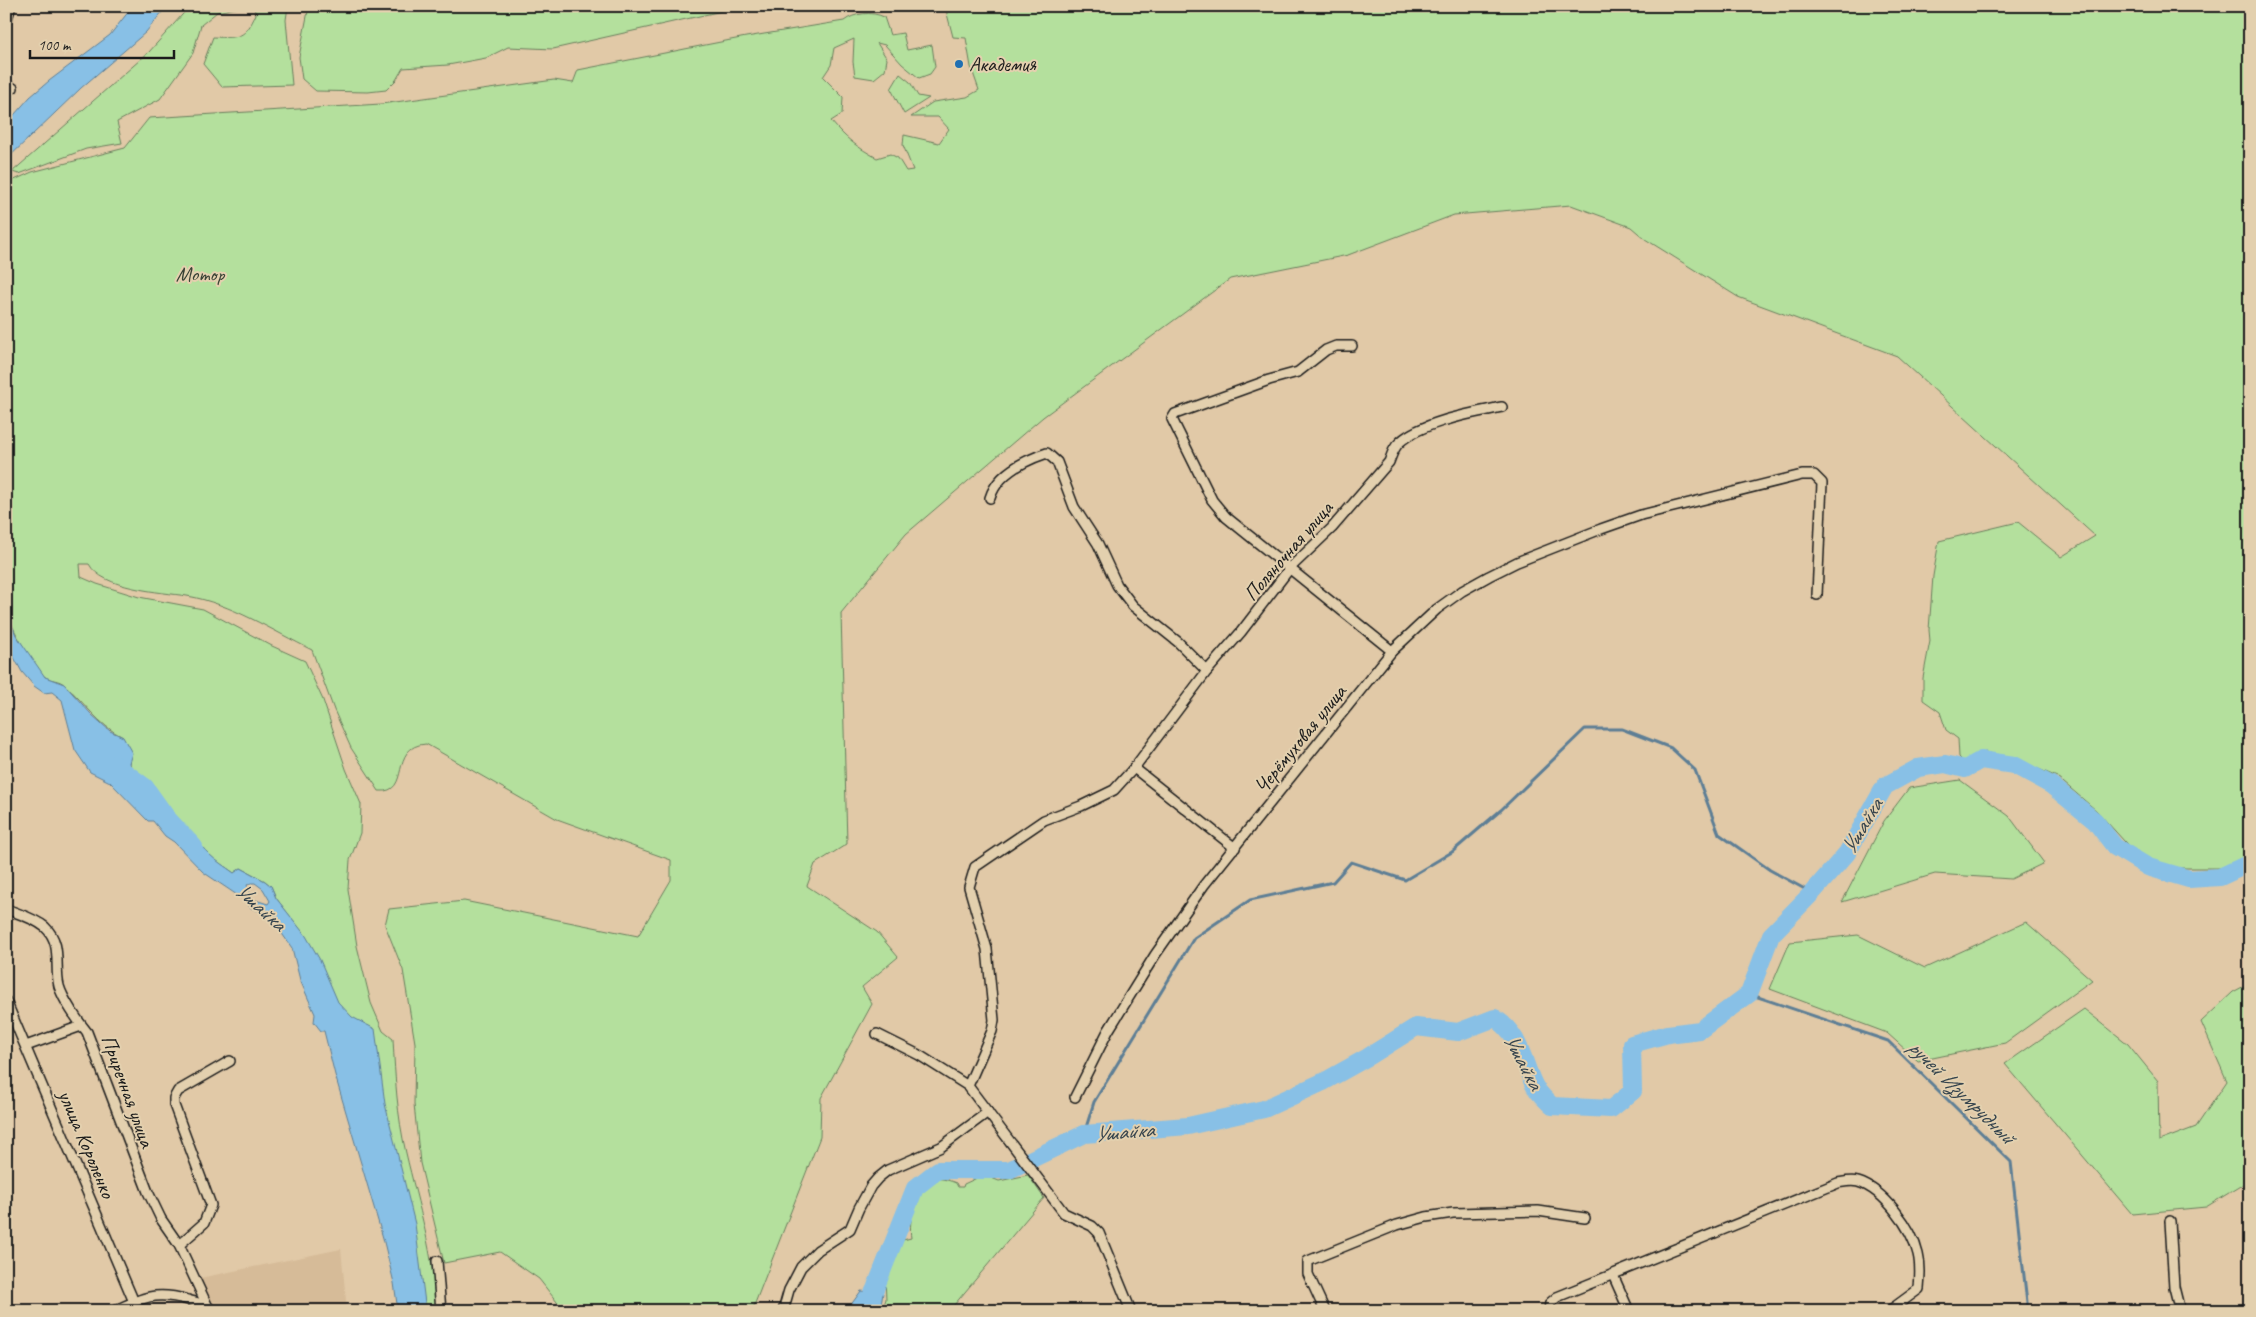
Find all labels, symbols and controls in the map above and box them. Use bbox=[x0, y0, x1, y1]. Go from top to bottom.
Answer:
scale bar bbox=[30, 28, 174, 60]
text: 100 m bbox=[38, 36, 72, 55]
place label: Академия bbox=[969, 51, 1037, 77]
marker: Академия bbox=[953, 58, 965, 70]
park label: Мотор bbox=[176, 261, 225, 287]
street label: Поляночная улица bbox=[1238, 495, 1339, 606]
street label: Черёмуховая улица bbox=[1248, 678, 1353, 799]
water label: Ушайка bbox=[1834, 792, 1890, 859]
water label: Ушайка bbox=[229, 876, 294, 939]
water label: Ушайка bbox=[1497, 1029, 1551, 1096]
street label: Приречная улица bbox=[96, 1031, 161, 1153]
water label: ручей Изумрудный bbox=[1901, 1033, 2024, 1153]
street label: улица Короленко bbox=[52, 1084, 122, 1203]
water label: Ушайка bbox=[1093, 1115, 1157, 1149]

